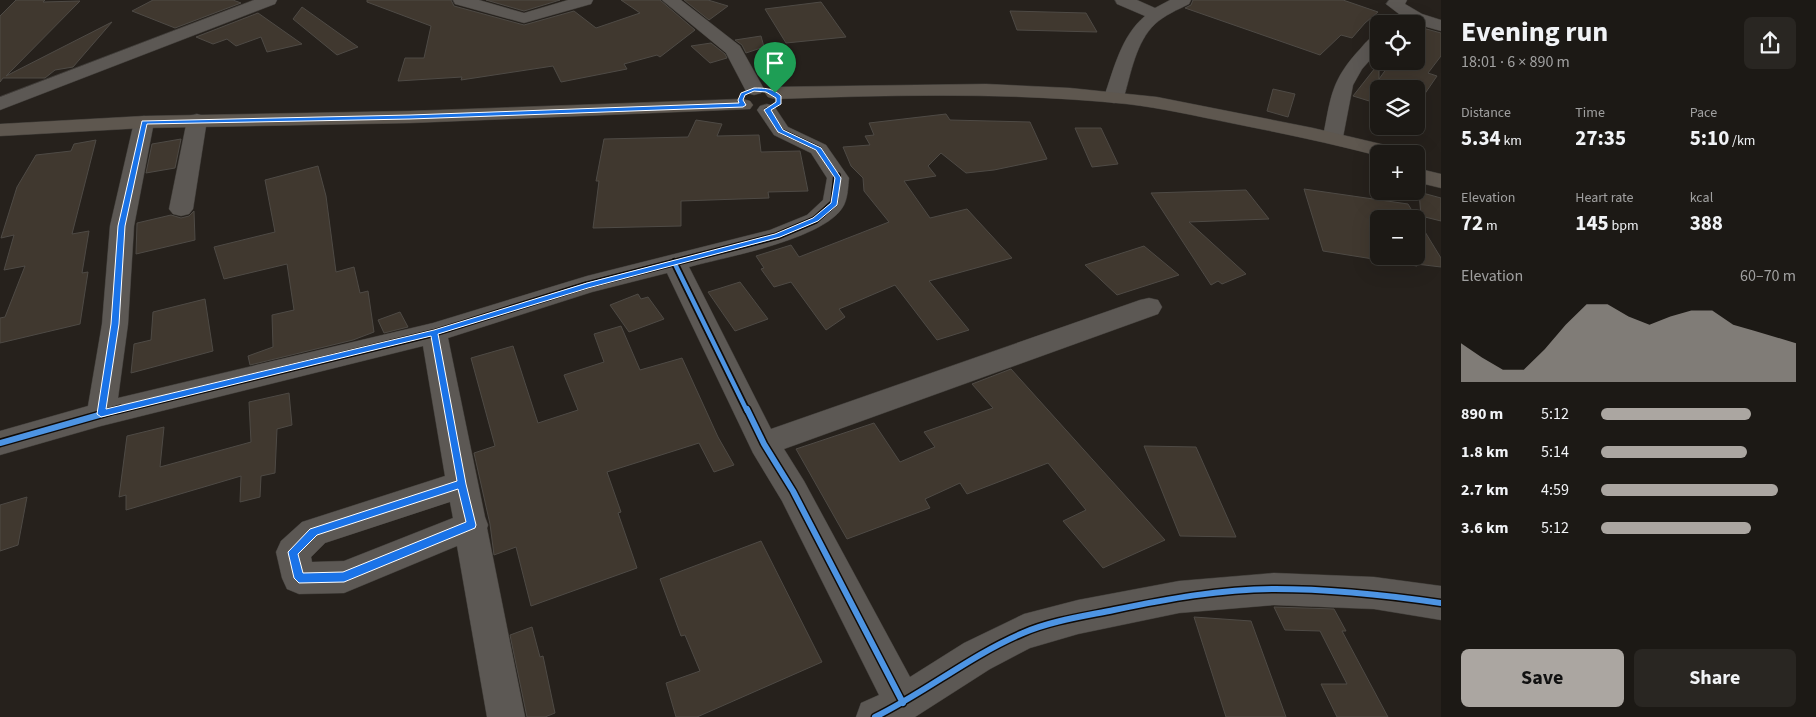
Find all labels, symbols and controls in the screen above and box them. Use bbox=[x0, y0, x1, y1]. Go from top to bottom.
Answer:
text: Evening run bbox=[1461, 12, 1608, 52]
map controls bbox=[1370, 15, 1425, 265]
button: locate bbox=[1370, 15, 1425, 70]
button: share bbox=[1744, 17, 1796, 69]
pin bbox=[754, 42, 796, 93]
icon: arrive bbox=[761, 49, 789, 77]
text: 18:01 · 6 × 890 m bbox=[1461, 51, 1570, 73]
button: layers bbox=[1370, 80, 1425, 135]
text: Distance bbox=[1461, 103, 1511, 123]
text: Time bbox=[1575, 103, 1605, 123]
text: Pace bbox=[1690, 103, 1717, 123]
text: 5.34 bbox=[1461, 123, 1501, 153]
text: 27:35 bbox=[1575, 123, 1626, 153]
text: 5:10 bbox=[1690, 123, 1729, 153]
text: km bbox=[1501, 131, 1522, 151]
text: /km bbox=[1729, 131, 1755, 151]
button: + bbox=[1370, 145, 1425, 200]
text: Elevation bbox=[1461, 188, 1516, 208]
text: Heart rate bbox=[1575, 188, 1634, 208]
text: kcal bbox=[1690, 188, 1713, 208]
text: 72 bbox=[1461, 208, 1483, 238]
text: 145 bbox=[1575, 208, 1609, 238]
text: 388 bbox=[1690, 208, 1723, 238]
button: − bbox=[1370, 210, 1425, 265]
text: m bbox=[1483, 216, 1498, 236]
text: bpm bbox=[1609, 216, 1639, 236]
text: Elevation bbox=[1461, 265, 1523, 287]
text: 60–70 m bbox=[1740, 265, 1796, 287]
text: 890 m bbox=[1461, 403, 1503, 425]
text: 5:12 bbox=[1541, 403, 1569, 425]
text: 1.8 km bbox=[1461, 441, 1508, 463]
text: 5:14 bbox=[1541, 441, 1569, 463]
text: 2.7 km bbox=[1461, 479, 1508, 501]
text: 4:59 bbox=[1541, 479, 1569, 501]
text: 3.6 km bbox=[1461, 517, 1508, 539]
text: 5:12 bbox=[1541, 517, 1569, 539]
button: Save bbox=[1461, 649, 1624, 707]
button: Share bbox=[1634, 649, 1796, 707]

